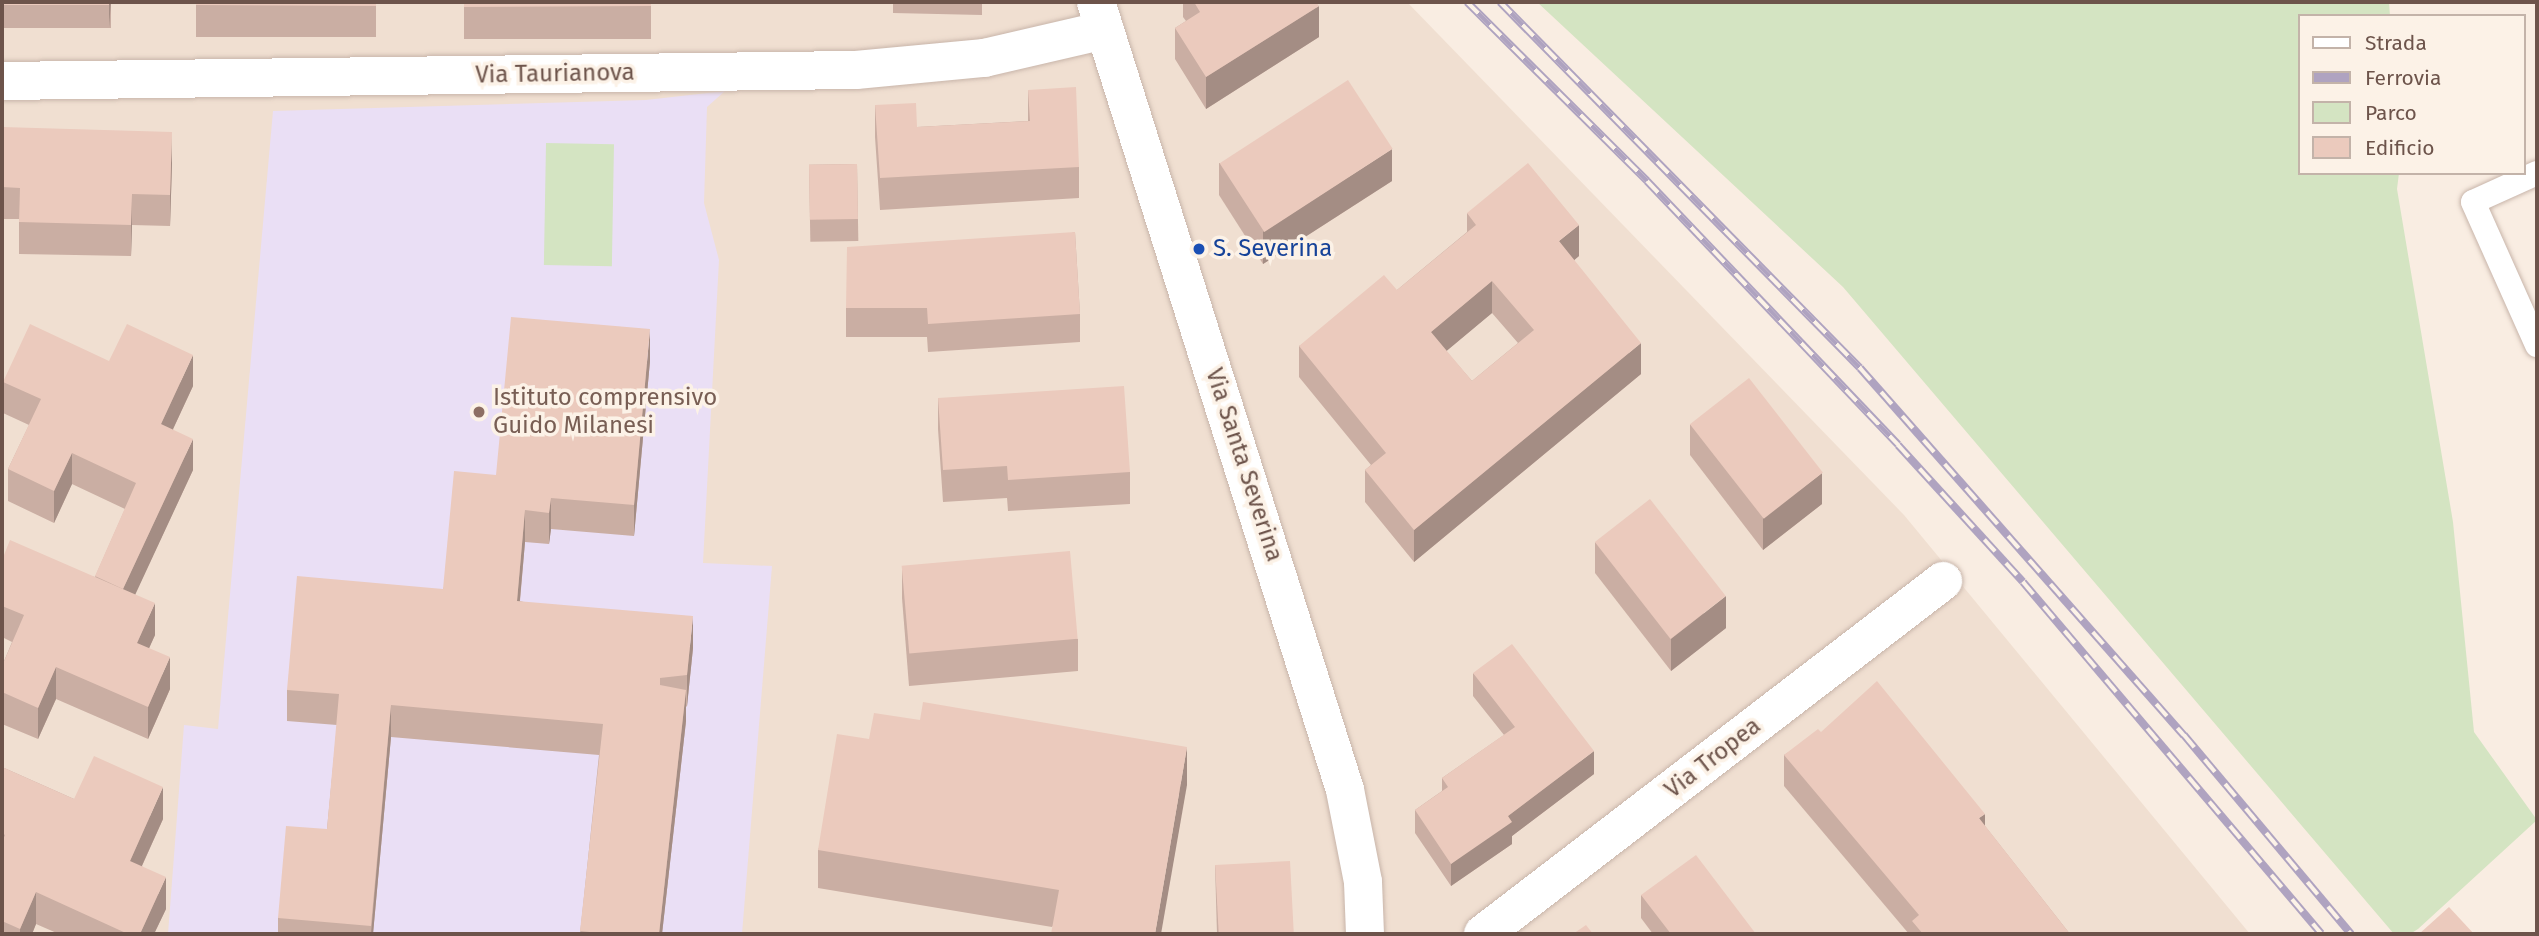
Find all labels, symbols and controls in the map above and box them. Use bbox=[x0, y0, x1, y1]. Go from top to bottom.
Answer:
legend bbox=[2298, 14, 2525, 175]
text: Strada bbox=[2365, 30, 2427, 56]
street label: Via Taurianova bbox=[475, 58, 635, 90]
text: Ferrovia bbox=[2365, 65, 2441, 91]
text: Parco bbox=[2365, 100, 2417, 126]
text: Edificio bbox=[2365, 135, 2435, 161]
place label: S. Severina bbox=[1213, 235, 1332, 263]
marker: S. Severina bbox=[1191, 241, 1207, 257]
street label: Via Santa Severina bbox=[1199, 365, 1289, 565]
place label: Istituto comprensivo Guido Milanesi bbox=[493, 384, 717, 440]
marker: Istituto comprensivo Guido Milanesi bbox=[471, 404, 487, 420]
street label: Via Tropea bbox=[1659, 712, 1767, 804]

